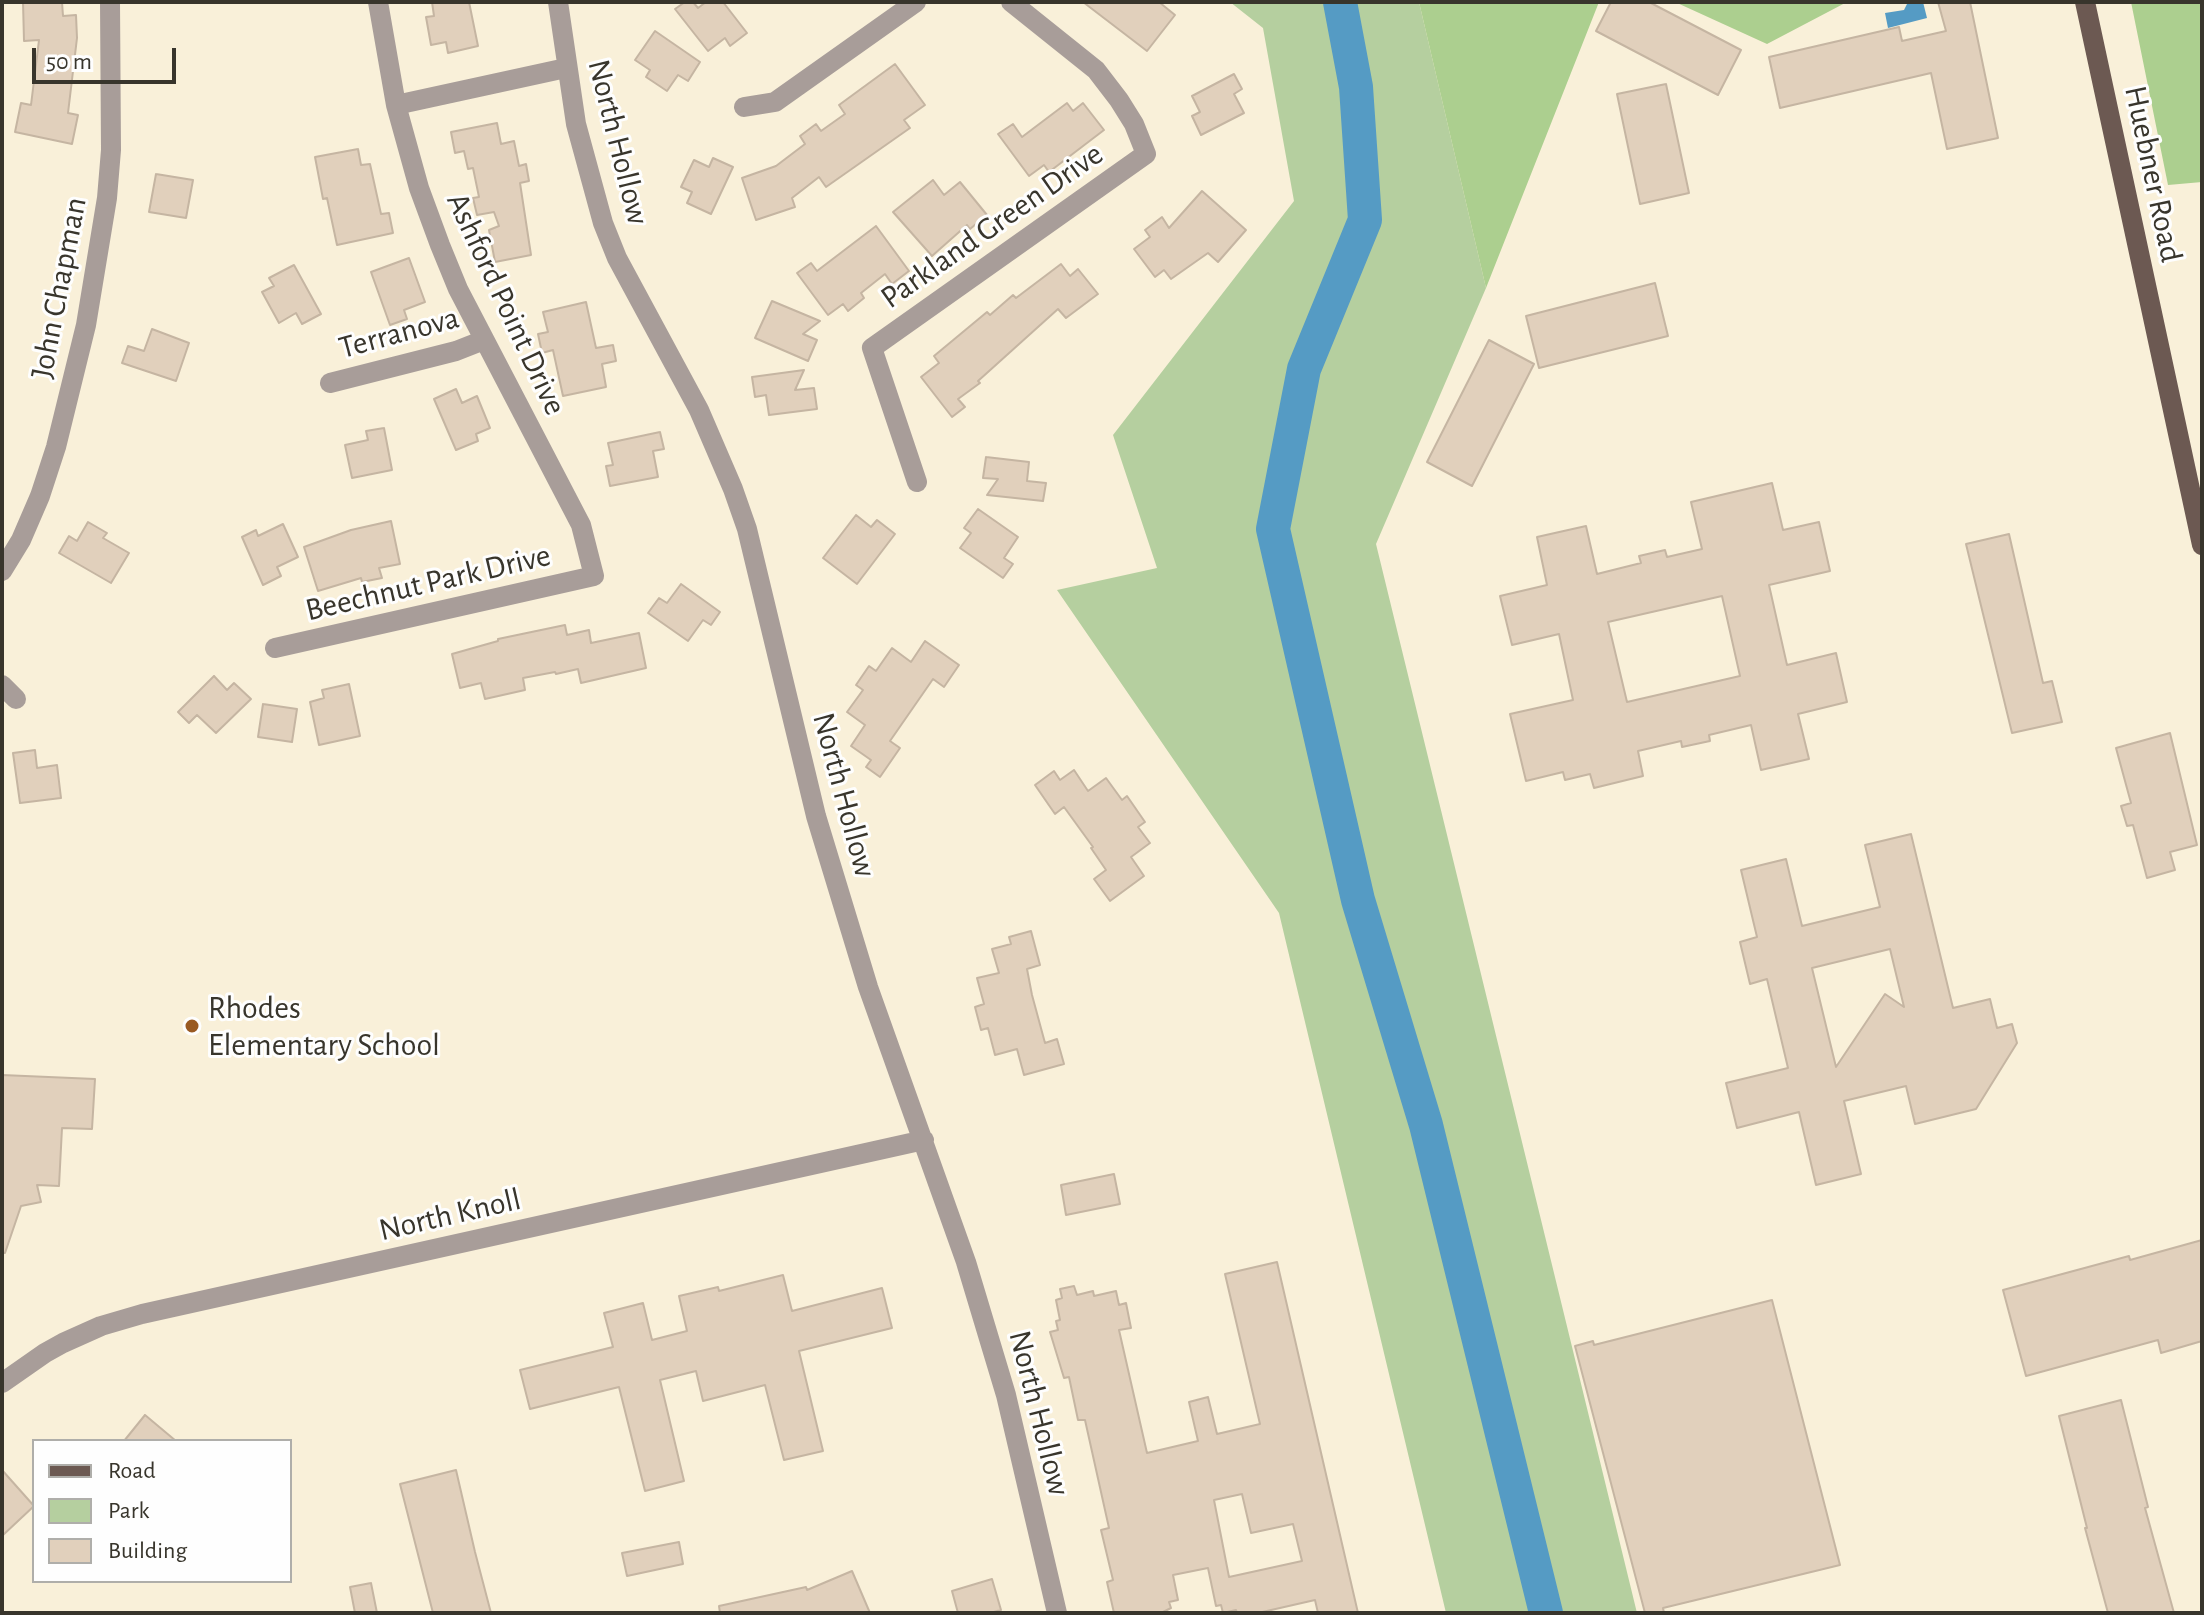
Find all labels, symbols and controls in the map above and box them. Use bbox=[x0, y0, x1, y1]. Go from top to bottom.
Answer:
scale bar bbox=[36, 32, 180, 82]
text: 50 m bbox=[46, 50, 92, 74]
street label: North Hollow bbox=[579, 56, 657, 228]
street label: Huebner Road bbox=[2116, 82, 2190, 266]
street label: Parkland Green Drive bbox=[873, 135, 1111, 317]
street label: Ashford Point Drive bbox=[438, 187, 574, 421]
street label: John Chapman bbox=[23, 194, 95, 382]
street label: Terranova bbox=[335, 299, 463, 367]
street label: Beechnut Park Drive bbox=[302, 536, 554, 630]
street label: North Hollow bbox=[804, 709, 884, 881]
place label: Rhodes Elementary School bbox=[208, 989, 440, 1064]
marker: Rhodes Elementary School bbox=[183, 1017, 201, 1035]
street label: North Knoll bbox=[375, 1180, 525, 1250]
street label: North Hollow bbox=[1000, 1327, 1078, 1499]
legend bbox=[32, 1439, 292, 1583]
text: Road bbox=[108, 1459, 156, 1483]
text: Park bbox=[108, 1499, 149, 1523]
text: Building bbox=[108, 1539, 187, 1563]

